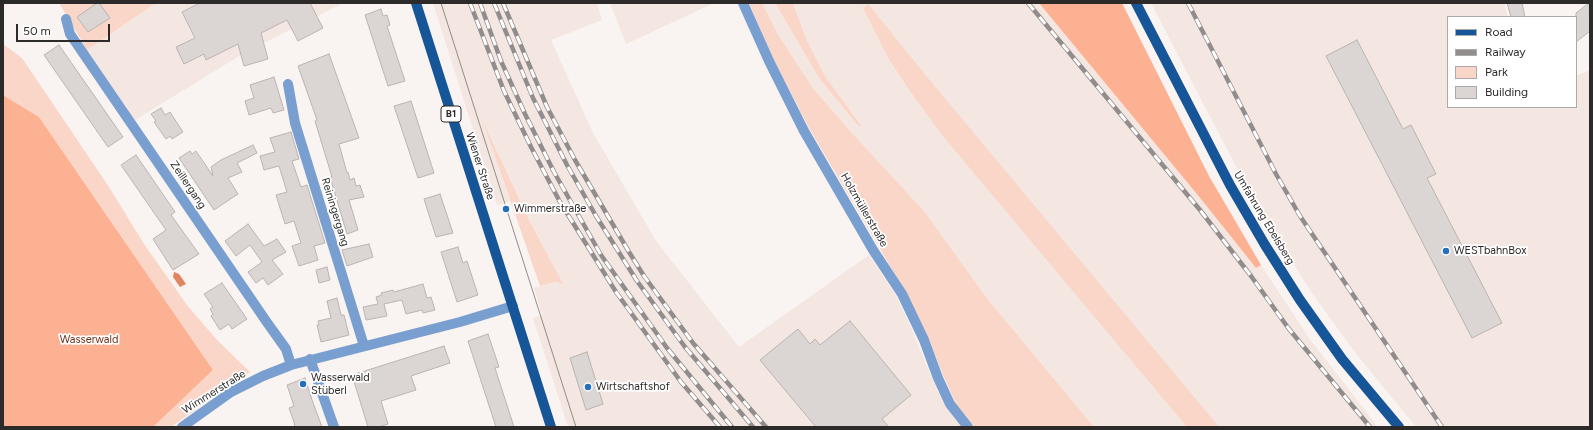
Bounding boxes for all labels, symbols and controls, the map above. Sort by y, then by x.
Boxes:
scale bar [18,16,112,42]
legend [1447,16,1577,108]
text: 50 m [23,24,51,38]
text: Road [1485,25,1513,39]
text: Railway [1485,45,1526,59]
text: Park [1485,65,1508,79]
text: Building [1485,85,1528,99]
road number: B1 [441,106,461,122]
street label: Wiener Straße [463,131,497,201]
street label: Zeillergang [167,159,209,211]
street label: Umfahrung Ebelsberg [1231,169,1297,267]
street label: Holzmüllerstraße [837,171,891,249]
street label: Reiningergang [318,176,352,248]
place label: Wimmerstraße [514,202,586,216]
marker: Wimmerstraße [501,204,511,214]
place label: WESTbahnBox [1454,244,1527,258]
marker: WESTbahnBox [1441,246,1451,256]
park label: Wasserwald [60,333,118,347]
street label: Wimmerstraße [180,367,248,417]
place label: Wasserwald Stüberl [311,371,370,397]
marker: Wasserwald Stüberl [298,379,308,389]
place label: Wirtschaftshof [596,380,670,394]
marker: Wirtschaftshof [583,382,593,392]

